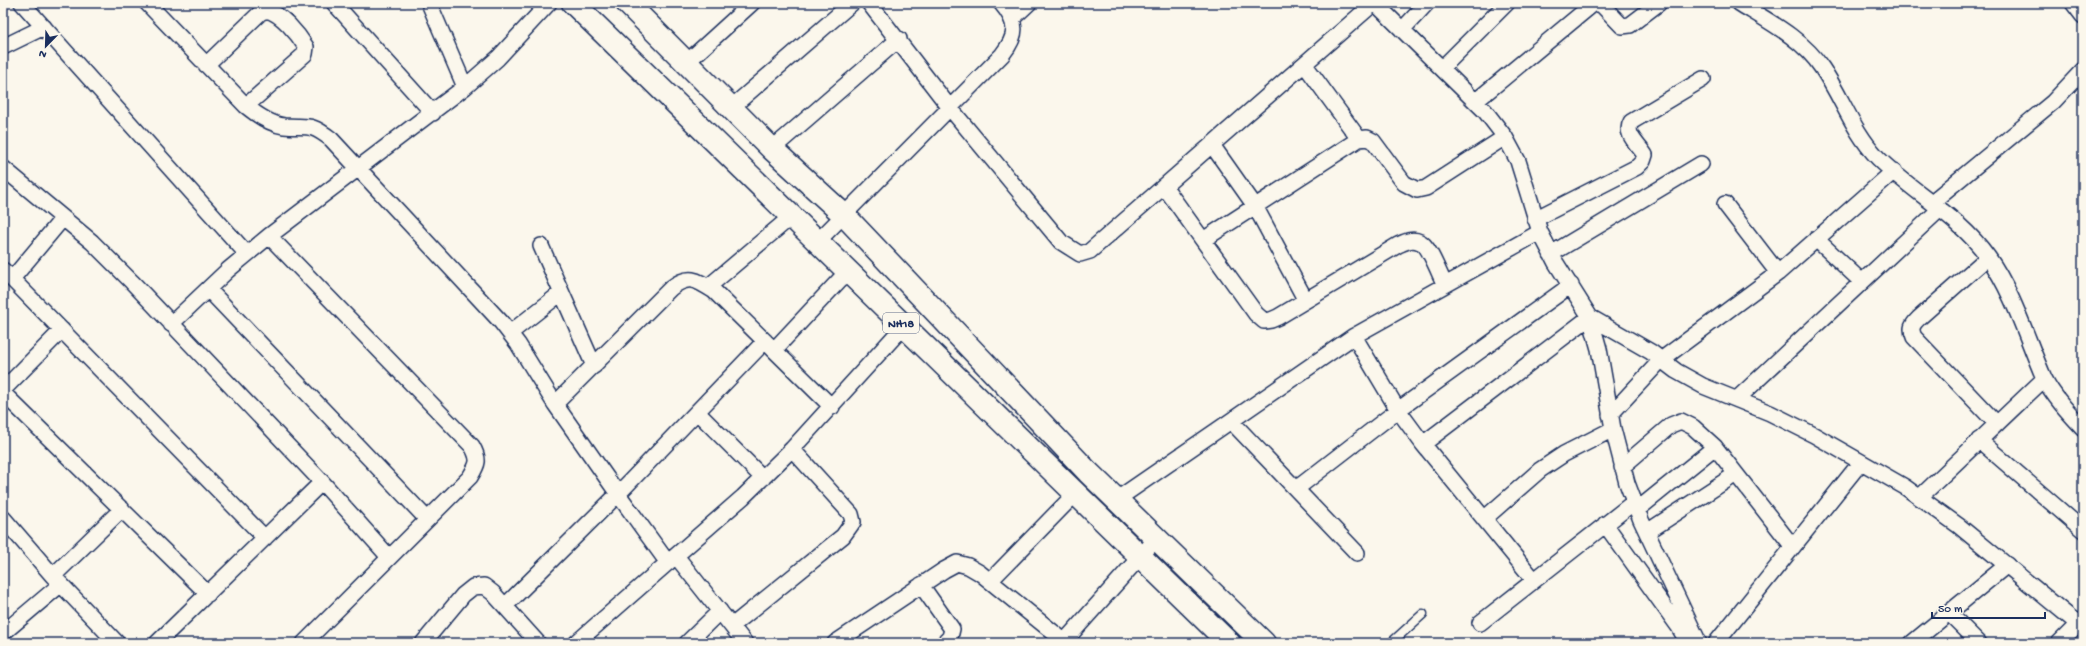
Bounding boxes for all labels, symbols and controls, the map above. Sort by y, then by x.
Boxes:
north arrow [26,26,66,66]
text: N [37,46,49,60]
road number: NH18 [883,313,919,333]
scale bar [1932,594,2045,620]
text: 50 m [1938,603,1963,617]

